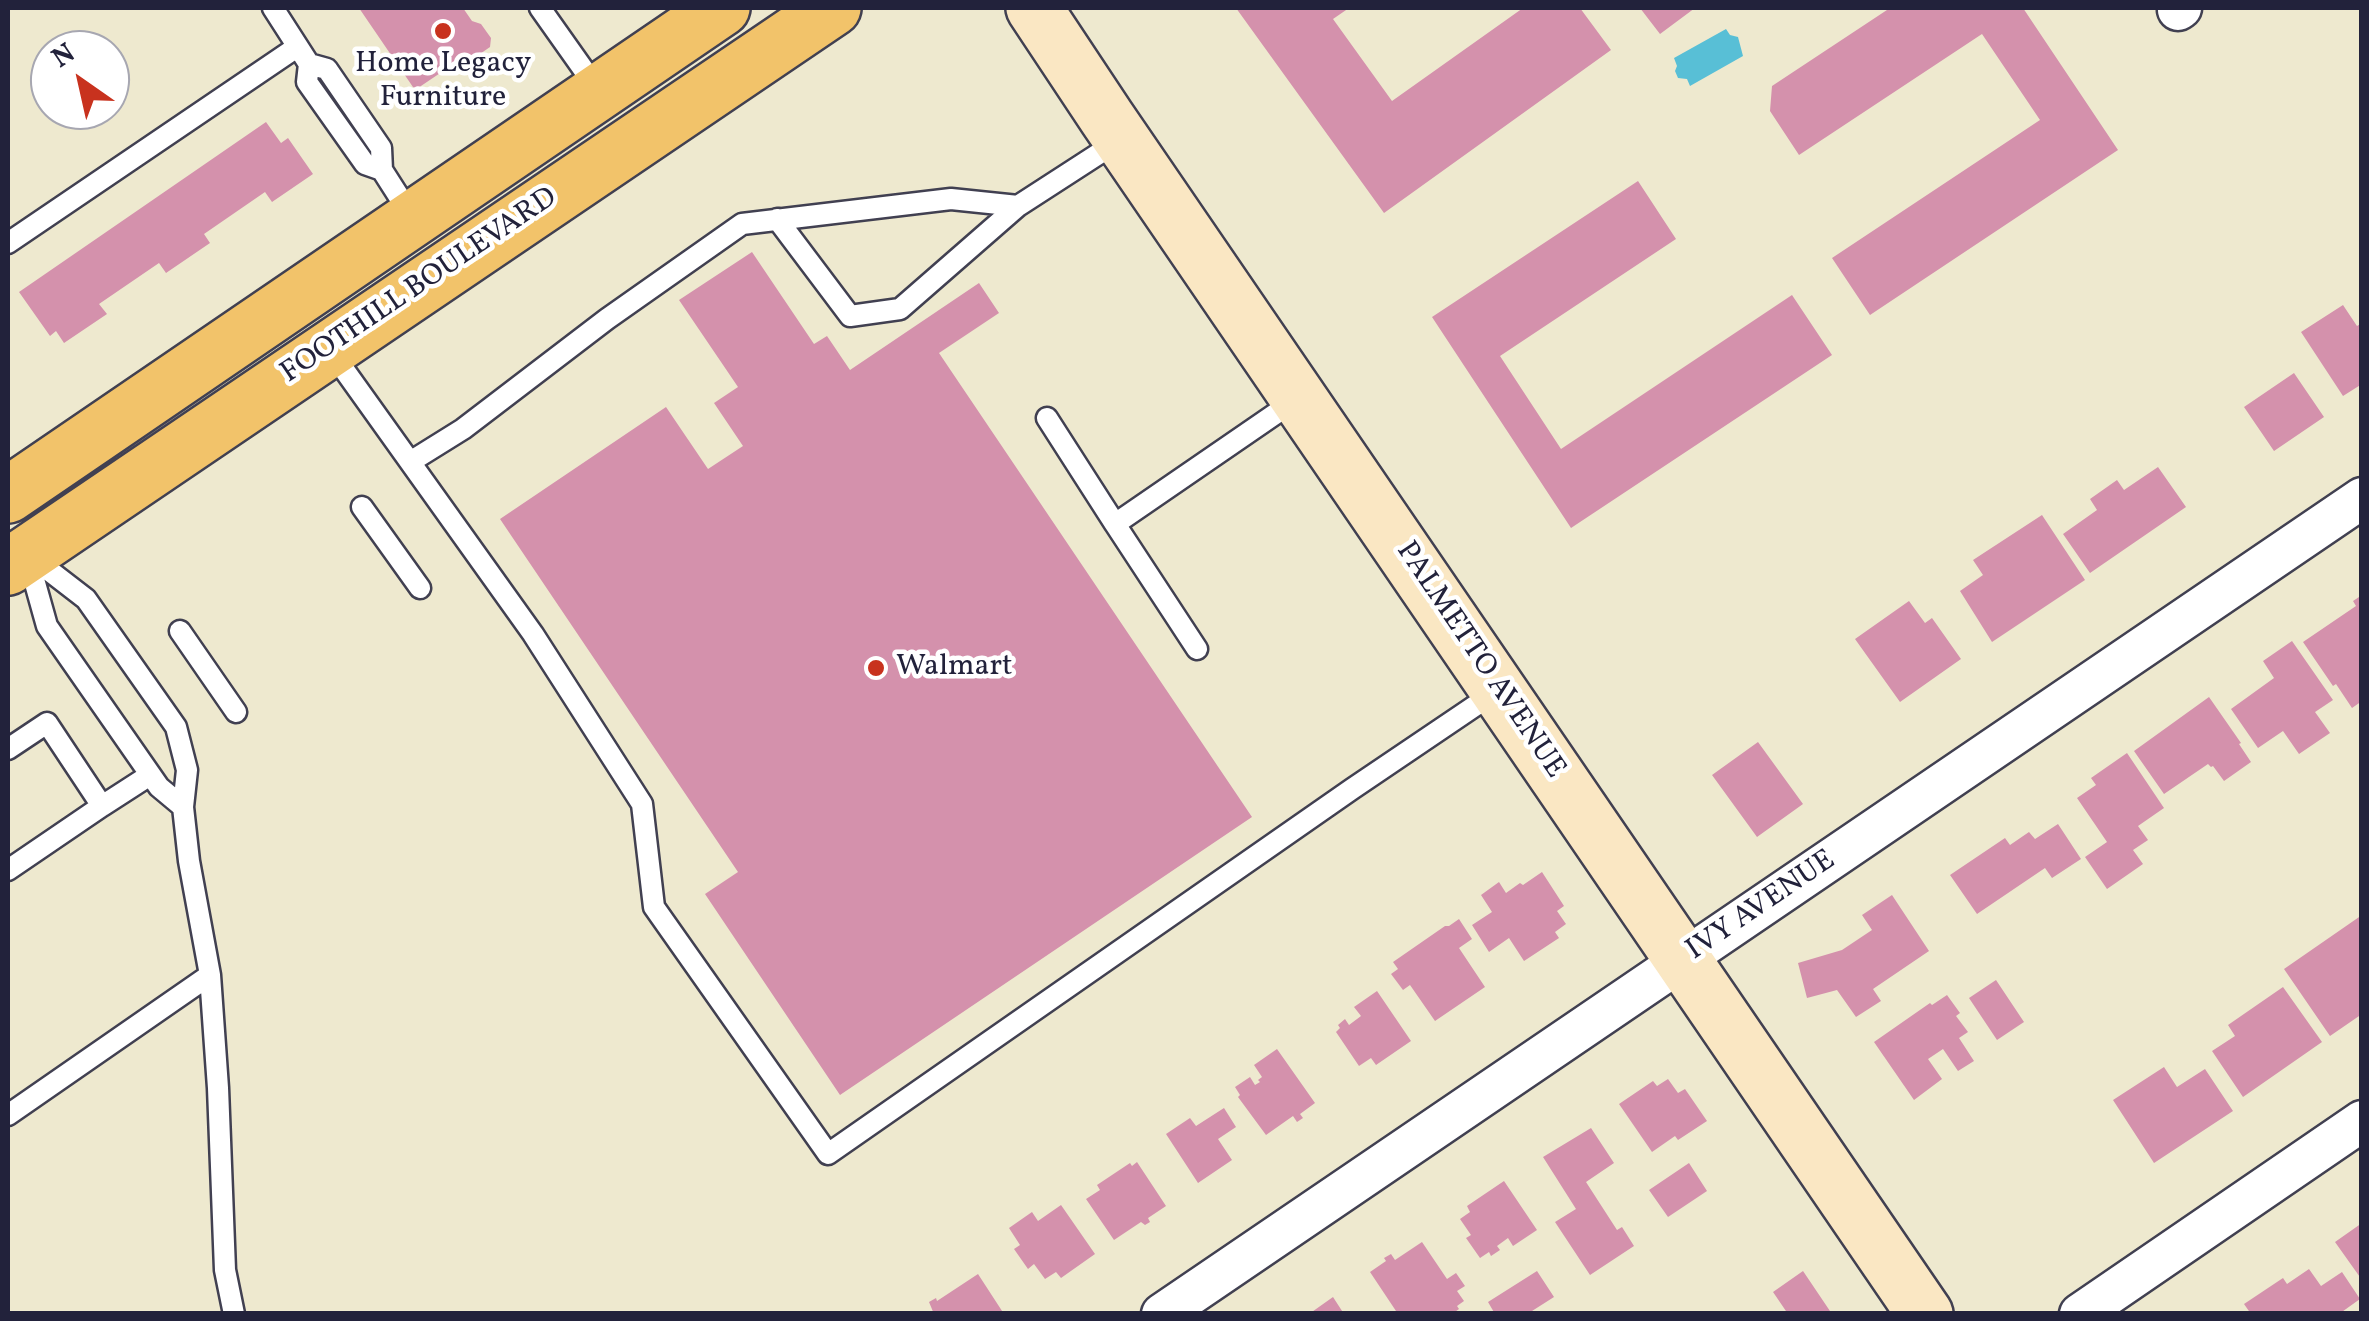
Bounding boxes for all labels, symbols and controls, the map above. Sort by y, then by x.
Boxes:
marker: Home Legacy Furniture [432,20,454,42]
north arrow [30,30,130,130]
text: N [45,35,83,78]
place label: Home Legacy Furniture [355,47,531,118]
street label: FOOTHILL BOULEVARD [275,181,565,393]
street label: PALMETTO AVENUE [1386,536,1572,786]
place label: Walmart [896,650,1012,686]
marker: Walmart [865,657,887,679]
street label: IVY AVENUE [1681,844,1843,970]

